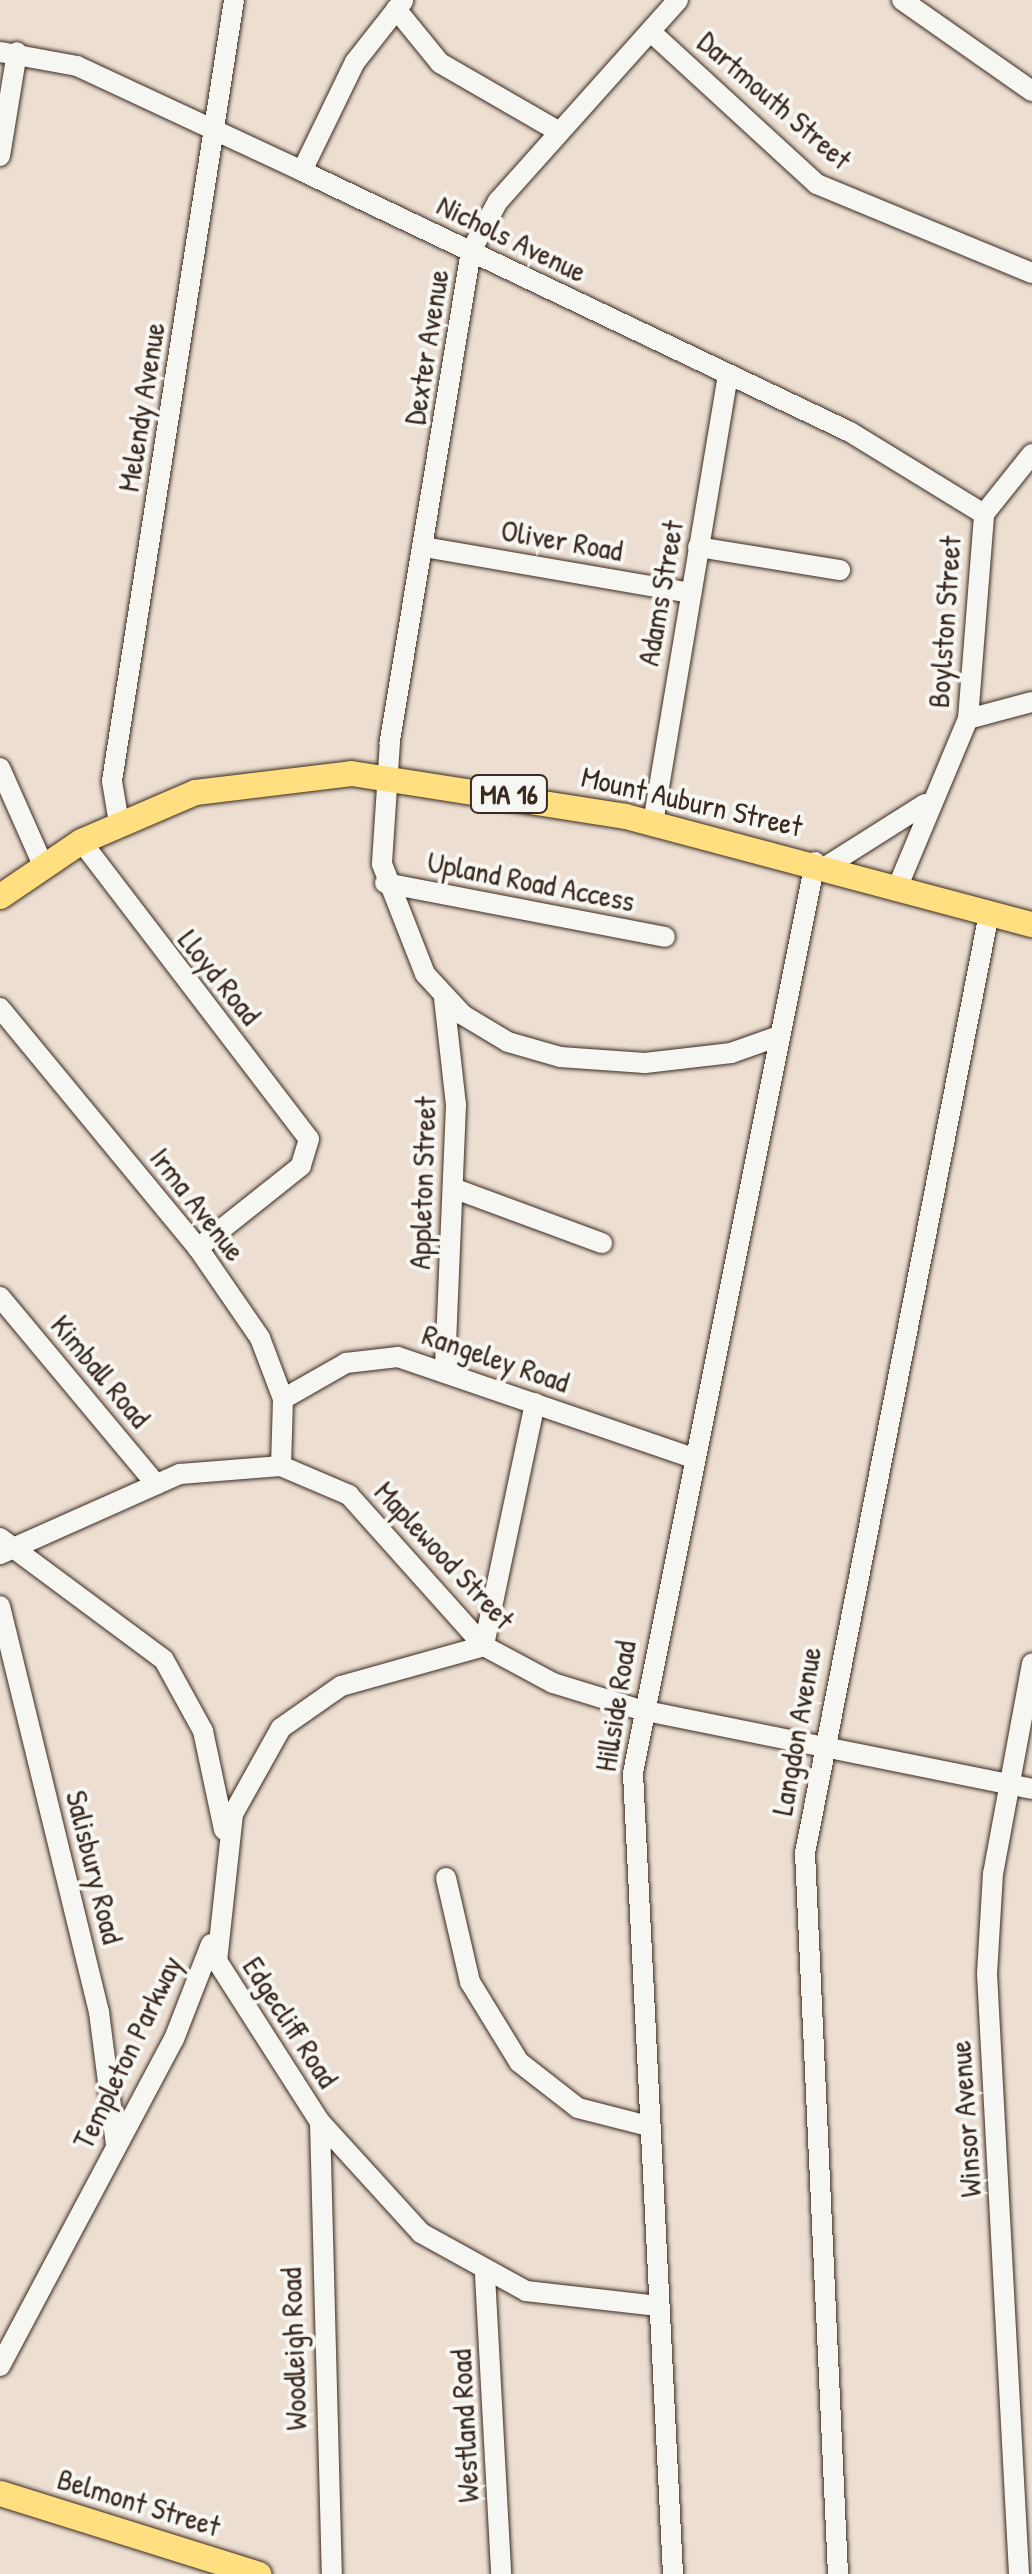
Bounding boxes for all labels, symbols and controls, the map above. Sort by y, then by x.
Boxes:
street label: Dartmouth Street [691,23,859,177]
street label: Nichols Avenue [432,186,592,290]
street label: Dexter Avenue [396,267,456,427]
street label: Melendy Avenue [110,320,172,494]
street label: Oliver Road [498,512,626,568]
street label: Adams Street [630,518,690,668]
street label: Boylston Street [920,535,968,709]
street label: Mount Auburn Street [578,758,806,844]
road number: MA 16 [469,771,549,817]
street label: Upland Road Access [424,843,638,919]
street label: Lloyd Road [171,922,269,1032]
street label: Appleton Street [401,1096,443,1270]
street label: Irma Avenue [143,1140,253,1268]
street label: Kimball Road [44,1307,158,1435]
street label: Rangeley Road [418,1316,574,1400]
street label: Maplewood Street [367,1474,523,1636]
street label: Hillside Road [587,1638,643,1774]
street label: Langdon Avenue [763,1644,829,1818]
street label: Salisbury Road [59,1787,131,1947]
street label: Templeton Parkway [65,1949,189,2155]
street label: Edgecliff Road [235,1950,347,2094]
street label: Winsor Avenue [942,2039,988,2199]
street label: Woodleigh Road [272,2267,314,2431]
street label: Westland Road [442,2348,486,2504]
street label: Belmont Street [53,2460,225,2544]

